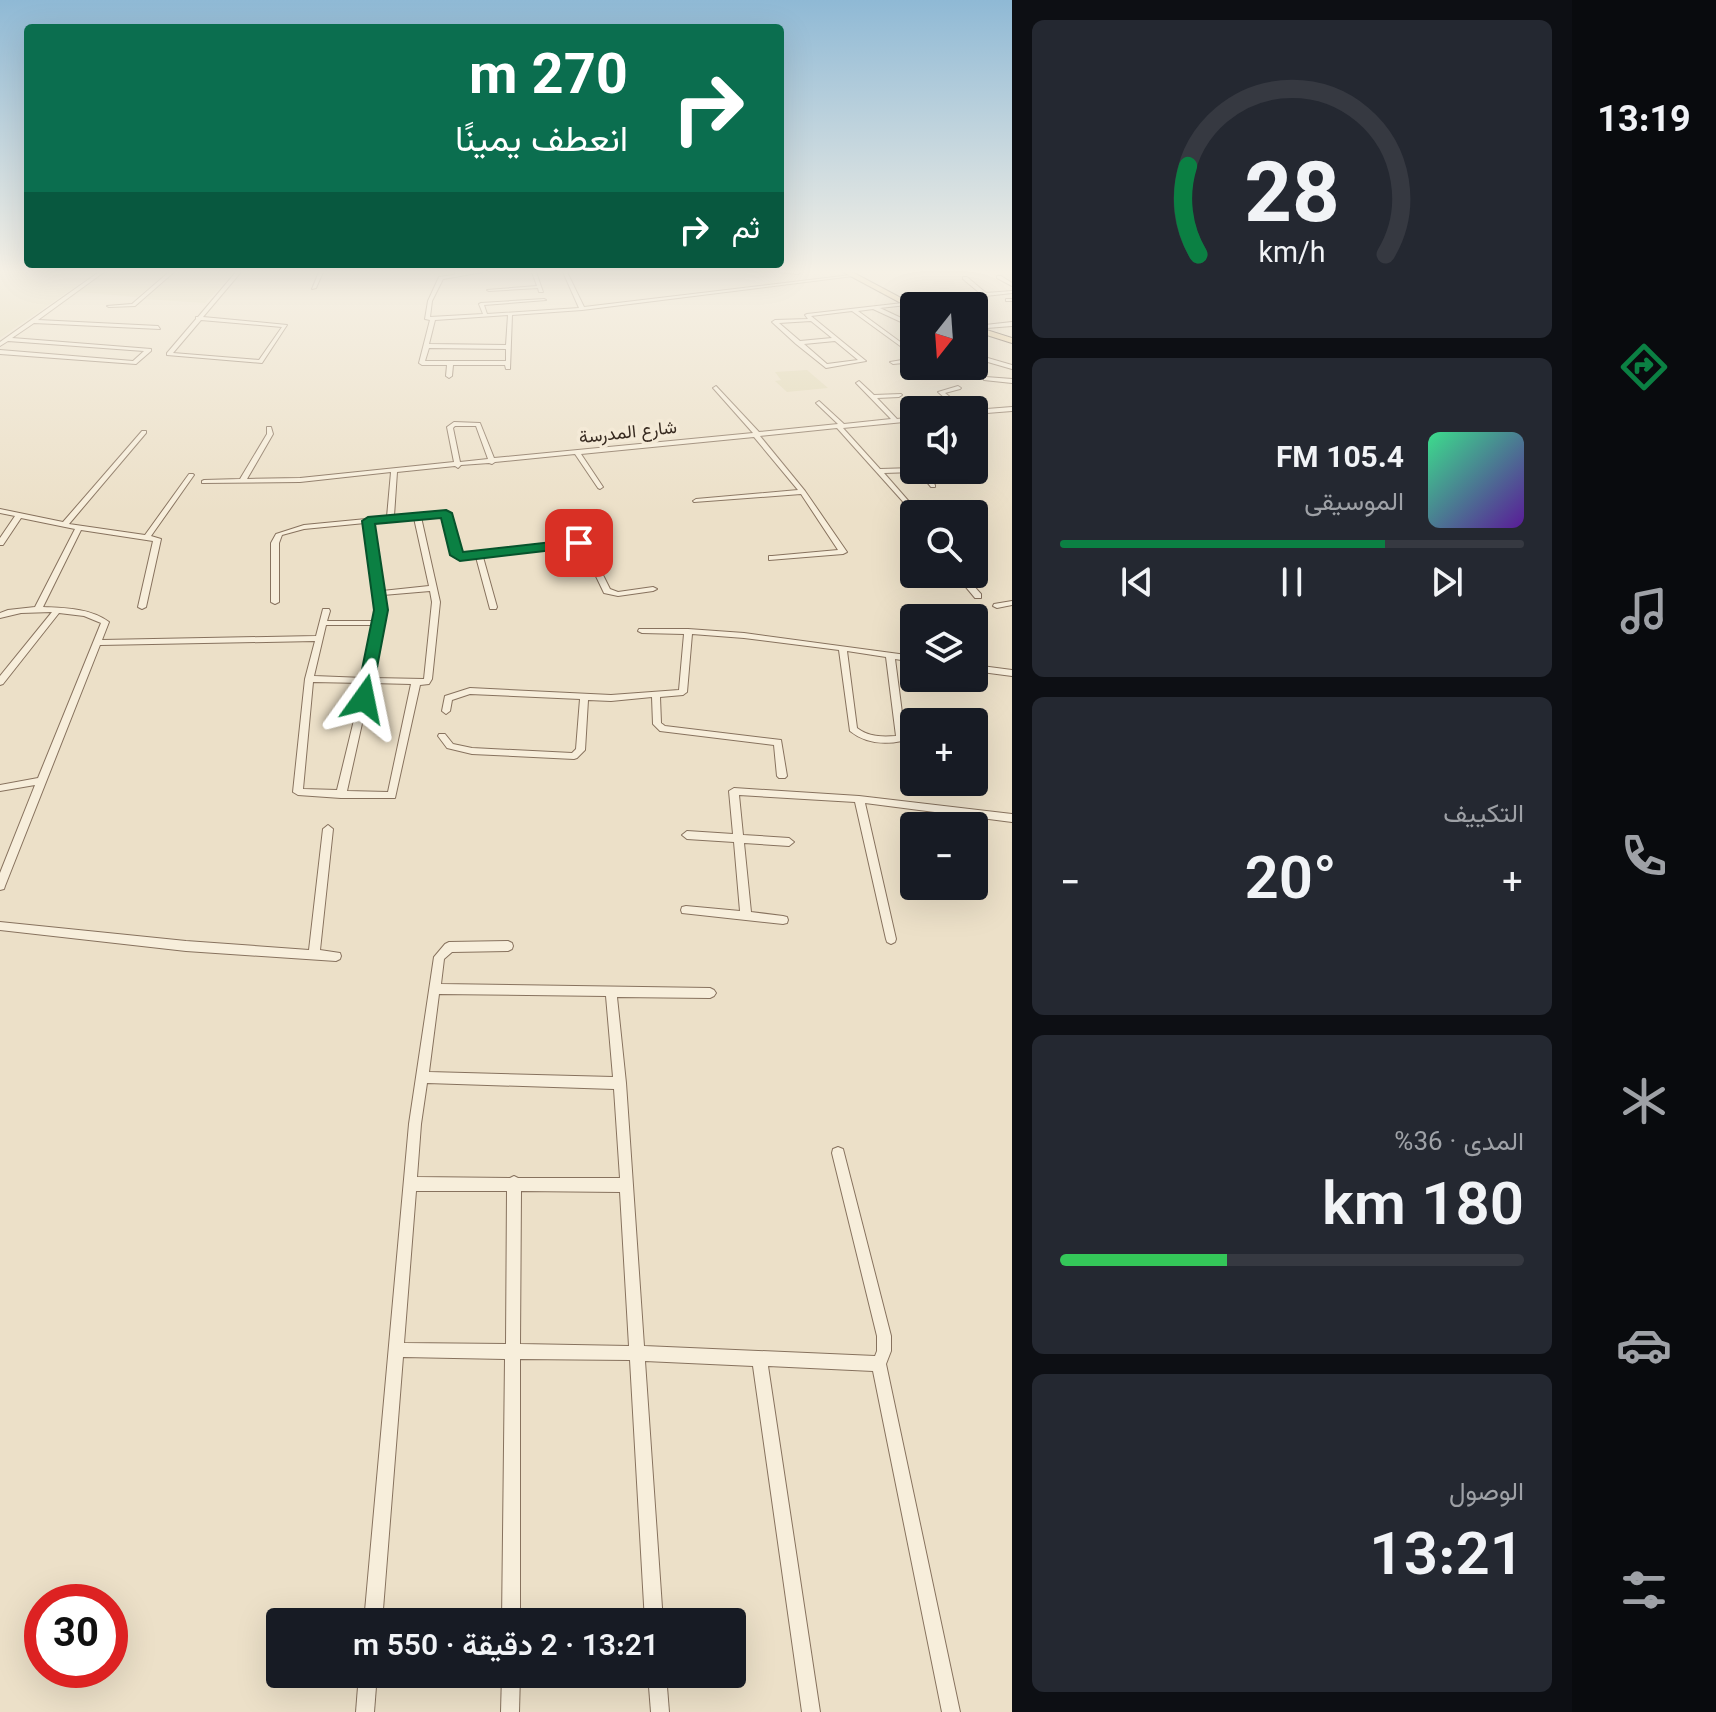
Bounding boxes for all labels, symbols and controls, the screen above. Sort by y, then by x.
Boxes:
text: 270 m [469,36,628,123]
icon: right [656,56,760,160]
text: 13:19 [1597,94,1691,150]
text: انعطف يمينًا [455,114,628,170]
text: 28 [1244,136,1340,266]
text: ثم [732,207,760,254]
icon: right [672,208,716,252]
text: km/h [1258,233,1326,277]
north arrow [900,292,988,380]
map controls [900,292,988,900]
icon: directions [1616,339,1672,395]
button: sound [900,396,988,484]
street label: شارع المدرسة [578,415,678,453]
text: 105.4 FM [1276,436,1404,483]
text: الموسيقى [1304,483,1404,524]
button: search [900,500,988,588]
pin [545,509,613,577]
icon: arrive [557,521,601,565]
icon: previous [1115,560,1159,604]
icon: pause [1270,560,1314,604]
icon: next [1425,560,1469,604]
icon: music [1616,583,1672,639]
button: layers [900,604,988,692]
position arrow [322,657,406,741]
button: + [900,708,988,796]
text: التكييف [1443,795,1524,836]
button: − [900,812,988,900]
icon: phone [1616,828,1672,884]
text: 20° [1245,836,1336,930]
text: − [1060,848,1081,917]
text: + [1500,848,1524,917]
icon: climate [1616,1073,1672,1129]
text: المدى · 36% [1394,1123,1524,1164]
text: 180 km [1322,1162,1524,1256]
icon: car [1616,1317,1672,1373]
text: الوصول [1449,1473,1524,1514]
text: 13:21 [1369,1512,1524,1606]
icon: filters [1616,1562,1672,1618]
speed limit sign: 30 [24,1584,128,1688]
text: 13:21 · 2 دقيقة · 550 m [353,1624,659,1671]

